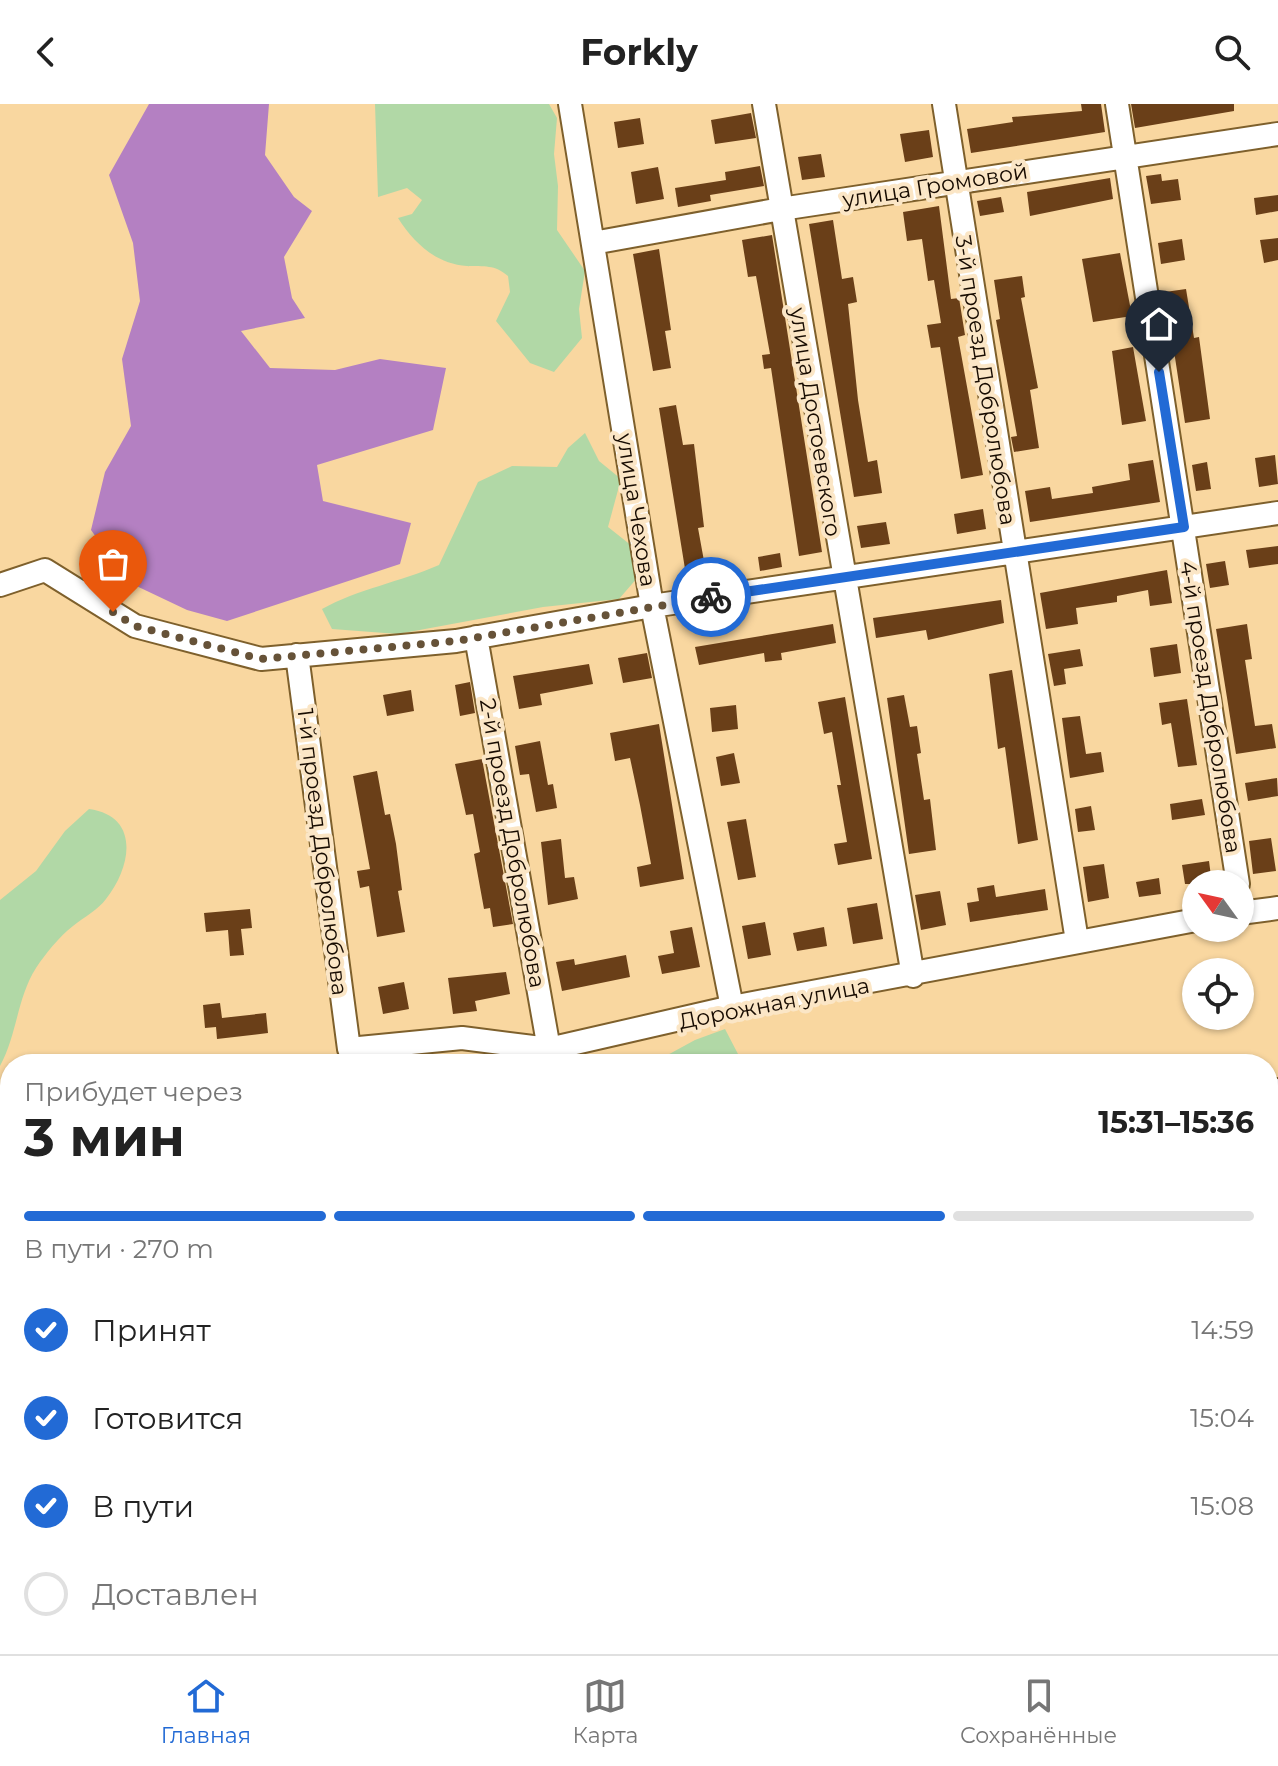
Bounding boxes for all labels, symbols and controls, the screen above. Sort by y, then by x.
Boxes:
icon: back [24,30,68,74]
text: Forkly [580,30,698,74]
icon: search [1210,30,1254,74]
street label: улица Громовой [839,158,1030,214]
street label: 3-й проезд Добролюбова [949,233,1022,527]
pin [1125,290,1193,372]
icon: home [1137,302,1181,346]
street label: улица Достоевского [784,305,847,538]
street label: улица Чехова [611,431,662,589]
pin [79,530,147,612]
icon: bag [91,542,135,586]
courier [671,557,751,637]
street label: 4-й проезд Добролюбова [1174,559,1247,855]
icon: bike [689,575,733,619]
street label: 2-й проезд Добролюбова [474,696,551,990]
street label: 1-й проезд Добролюбова [292,707,354,997]
north arrow [1182,870,1254,942]
map controls [1182,870,1254,1030]
button: locate [1182,958,1254,1030]
street label: Дорожная улица [677,972,872,1035]
text: Прибудет через [24,1076,243,1108]
text: 15:31–15:36 [1098,1104,1254,1141]
text: 3 мин [24,1106,185,1169]
text: В пути · 270 m [24,1233,214,1265]
icon: check [24,1308,68,1352]
text: Принят [92,1312,211,1349]
text: 14:59 [1191,1314,1254,1346]
icon: check [24,1396,68,1440]
text: Готовится [92,1400,244,1437]
text: 15:04 [1190,1402,1254,1434]
icon: check [24,1484,68,1528]
text: В пути [92,1488,194,1525]
text: 15:08 [1191,1490,1254,1522]
text: Доставлен [92,1576,259,1613]
tab: Главная [161,1674,251,1749]
tab: Карта [573,1674,638,1749]
tab: Сохранённые [960,1674,1117,1749]

